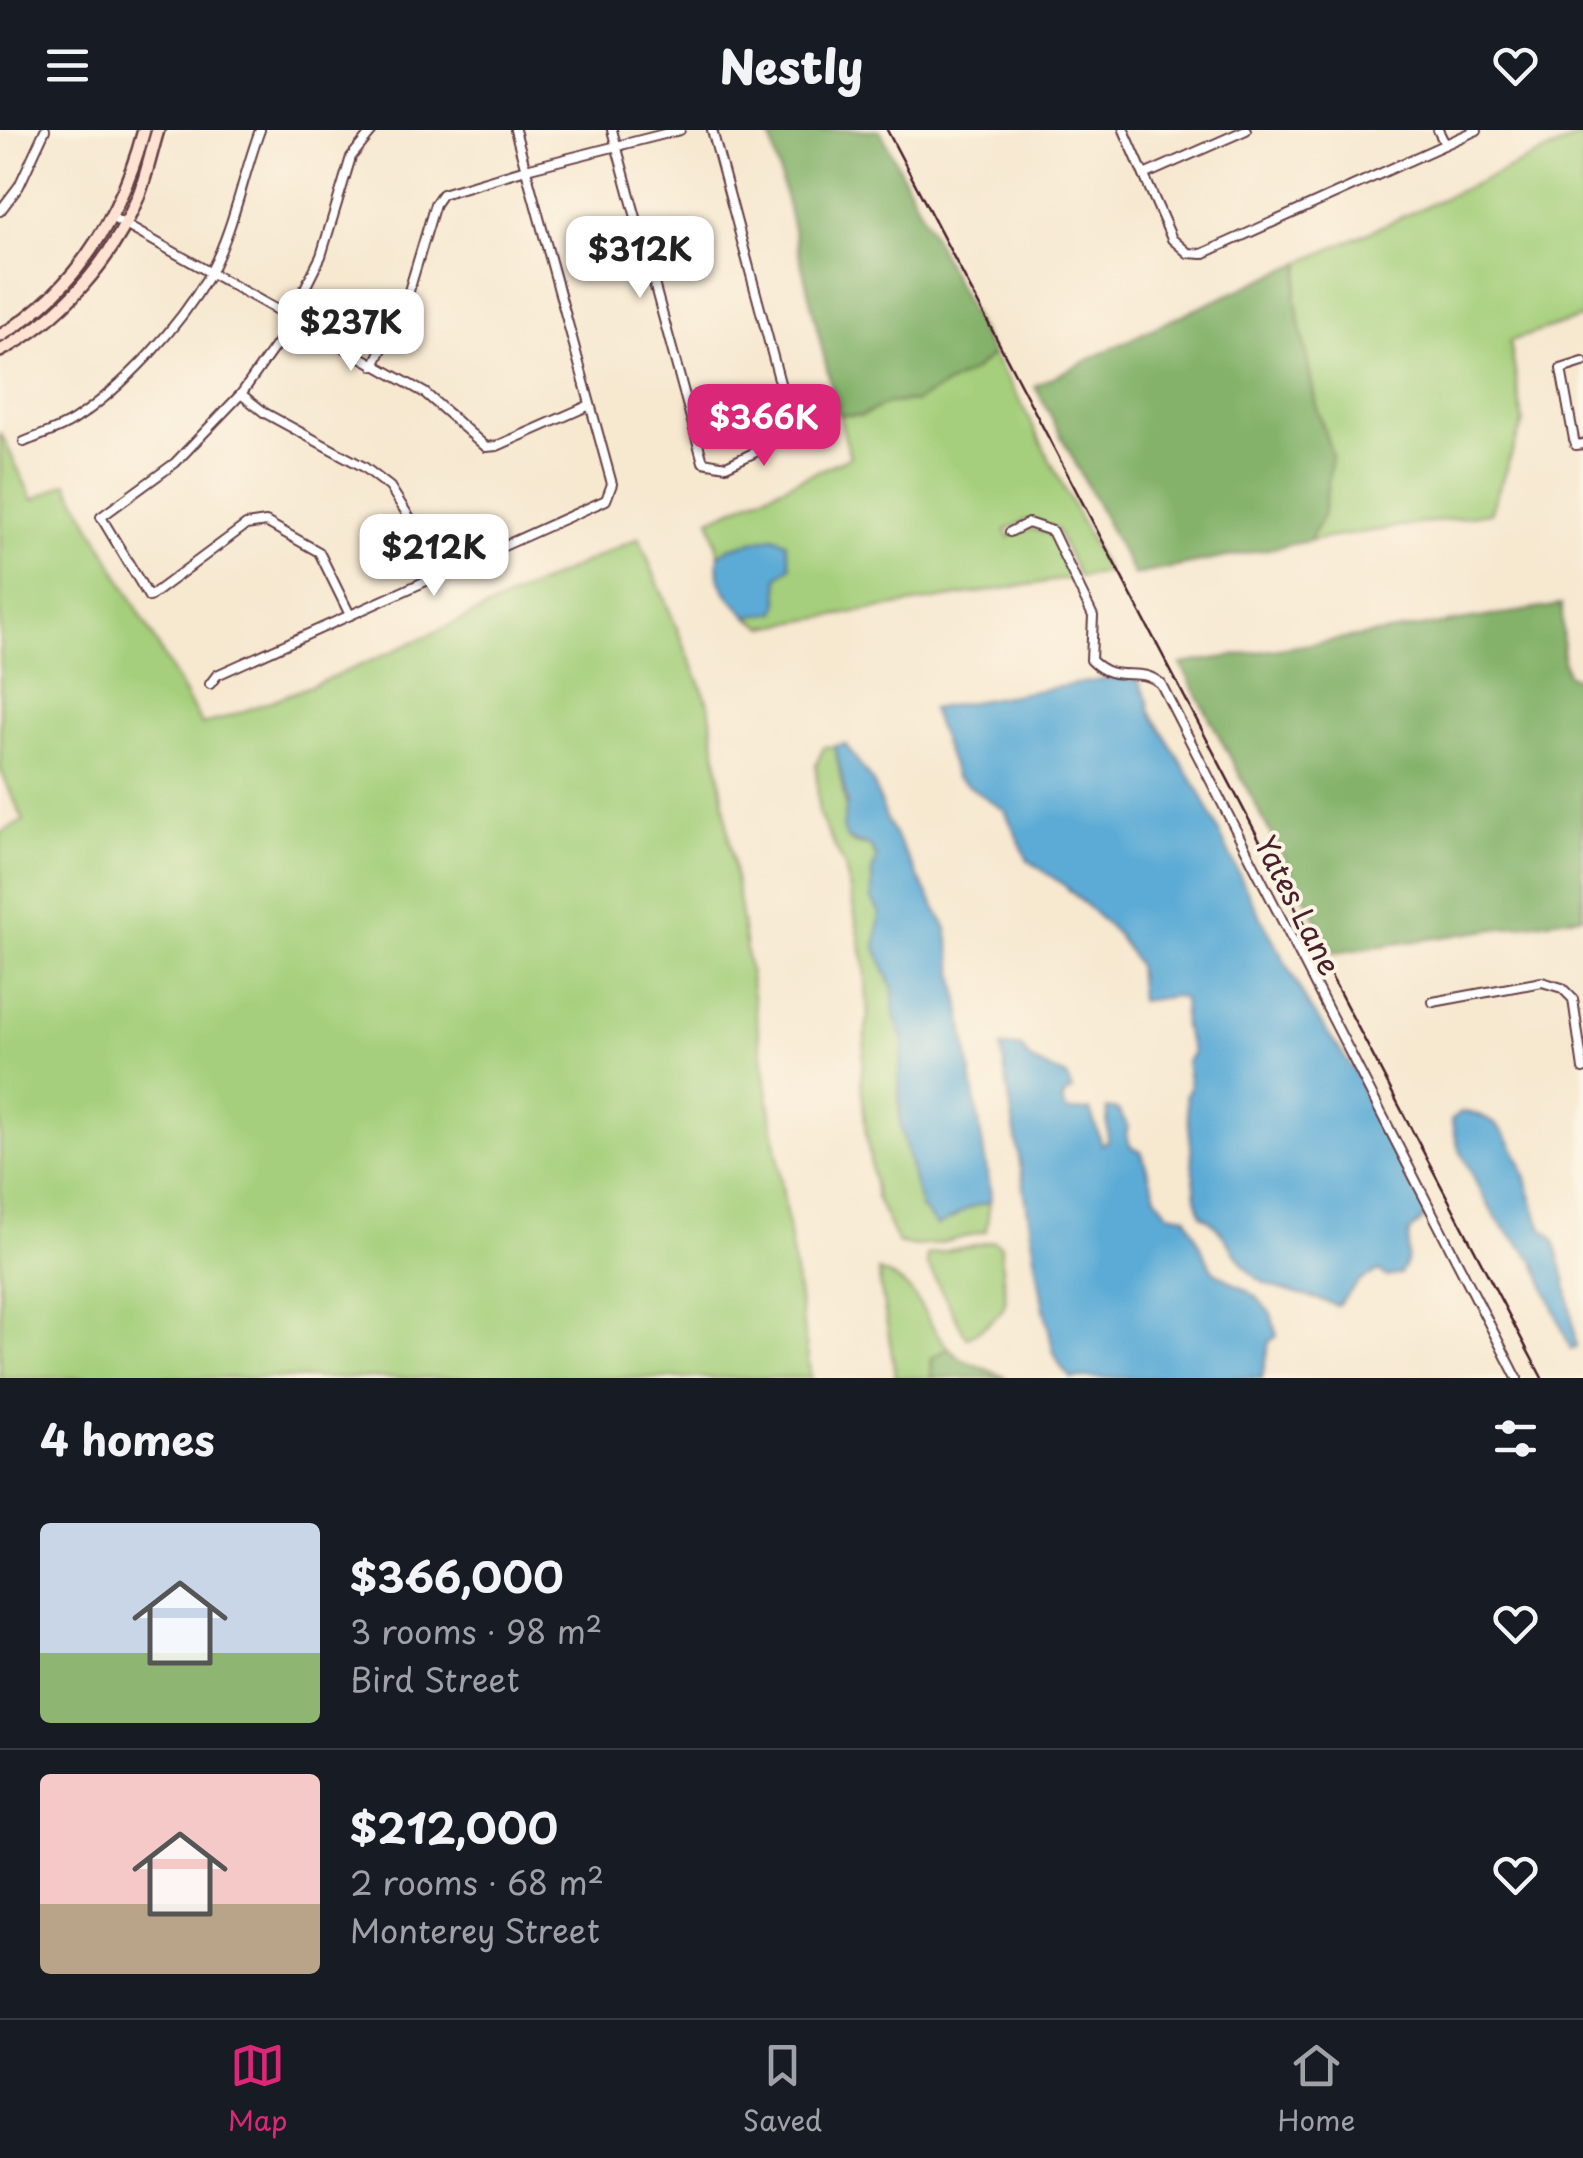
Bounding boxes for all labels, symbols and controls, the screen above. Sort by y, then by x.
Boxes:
text: Nestly [720,31,863,99]
icon: menu [40,38,95,93]
icon: heart [1488,38,1543,93]
pin: $312K [570,216,710,301]
text: $312K [588,224,692,272]
pin: $237K [281,289,421,374]
text: $237K [300,297,402,345]
pin: $366K [694,384,834,469]
text: $366K [710,392,819,440]
pin: $212K [364,514,504,599]
text: $212K [382,522,486,570]
street label: Yates Lane [1245,827,1353,983]
text: 4 homes [40,1407,215,1470]
icon: filters [1488,1411,1543,1466]
text: $366,000 [350,1544,563,1607]
icon: home [120,1563,240,1683]
icon: heart [1488,1596,1543,1651]
text: 3 rooms · 98 m² [350,1607,602,1655]
text: Bird Street [350,1655,520,1703]
text: $212,000 [350,1795,558,1858]
icon: home [120,1814,240,1934]
icon: heart [1488,1847,1543,1902]
text: 2 rooms · 68 m² [350,1858,604,1906]
text: Monterey Street [350,1906,600,1954]
tab: Map [228,2038,287,2141]
tab: Saved [743,2038,822,2141]
tab: Home [1277,2038,1355,2141]

